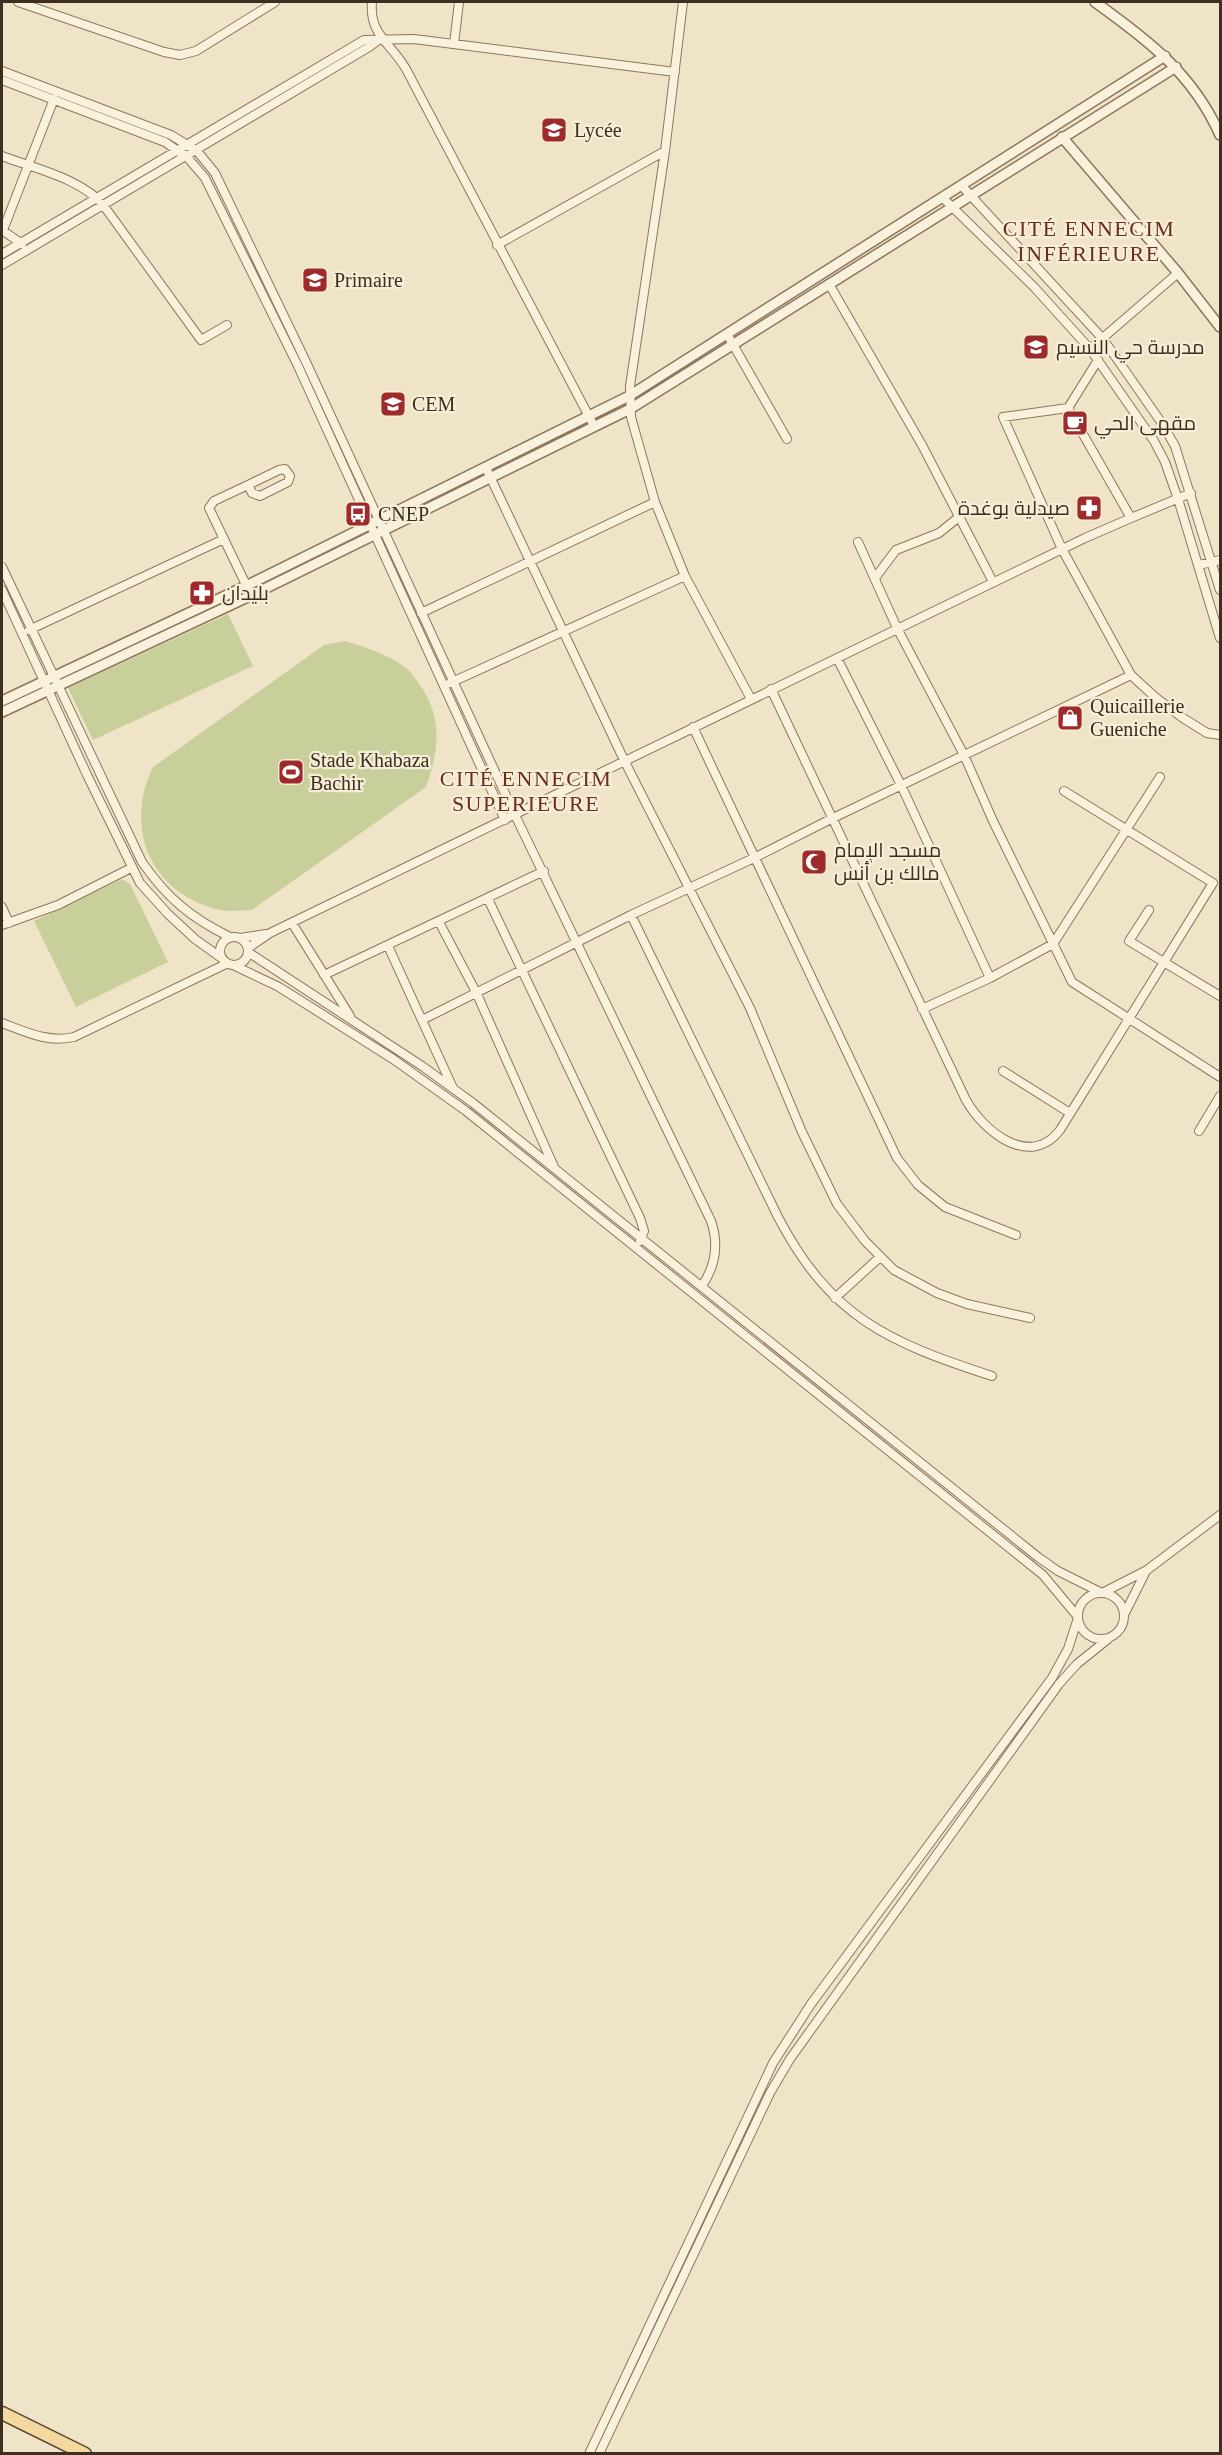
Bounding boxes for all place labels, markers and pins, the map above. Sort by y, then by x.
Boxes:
school or university icon: Lycée [539,115,569,145]
place label: Lycée [574,119,622,142]
school or university icon: Primaire [300,265,330,295]
place label: Primaire [334,269,403,291]
school or university icon: مدرسة حي النسيم [1021,332,1051,362]
place label: مدرسة حي النسيم [1056,336,1205,363]
school or university icon: CEM [378,389,408,419]
place label: CEM [412,393,456,415]
cafe icon: مقهى الحي [1060,408,1090,438]
place label: مقهى الحي [1094,412,1196,439]
pharmacy icon: صيدلية بوغدة [1074,493,1104,523]
place label: صيدلية بوغدة [958,497,1070,520]
bus stop icon: CNEP [343,499,373,529]
place label: CNEP [378,503,429,525]
pharmacy icon: بليدان [187,578,217,608]
place label: بليدان [222,582,269,606]
place label: Quicaillerie Gueniche [1090,695,1185,740]
shop icon: Quicaillerie Gueniche [1055,703,1085,733]
place label: Stade Khabaza Bachir [310,749,430,794]
sports icon: Stade Khabaza Bachir [276,757,306,787]
place label: مسجد الإمام مالك بن أنس [834,839,941,886]
mosque icon: مسجد الإمام مالك بن أنس [799,847,829,877]

